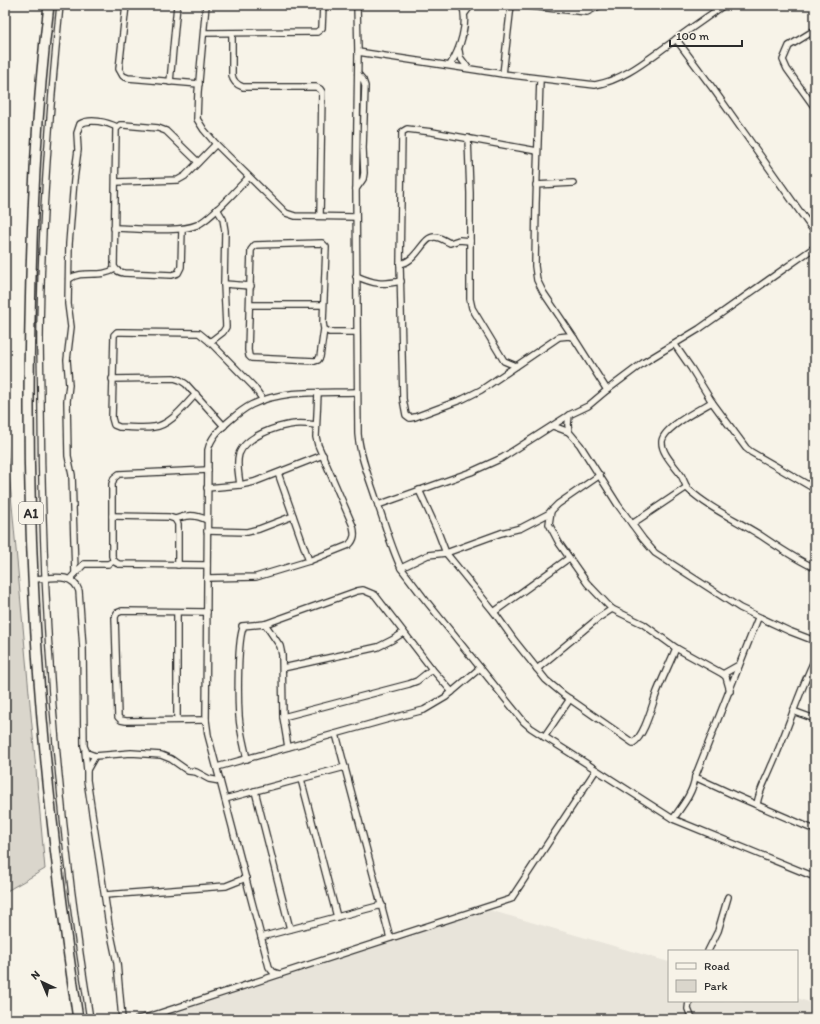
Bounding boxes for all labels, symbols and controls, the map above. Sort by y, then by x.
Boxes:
scale bar [670,22,742,48]
text: 100 m [676,29,709,43]
road number: A1 [19,502,43,524]
legend [668,950,798,1002]
text: Road [704,959,730,973]
north arrow [22,962,62,1002]
text: N [28,968,43,982]
text: Park [704,979,728,993]

